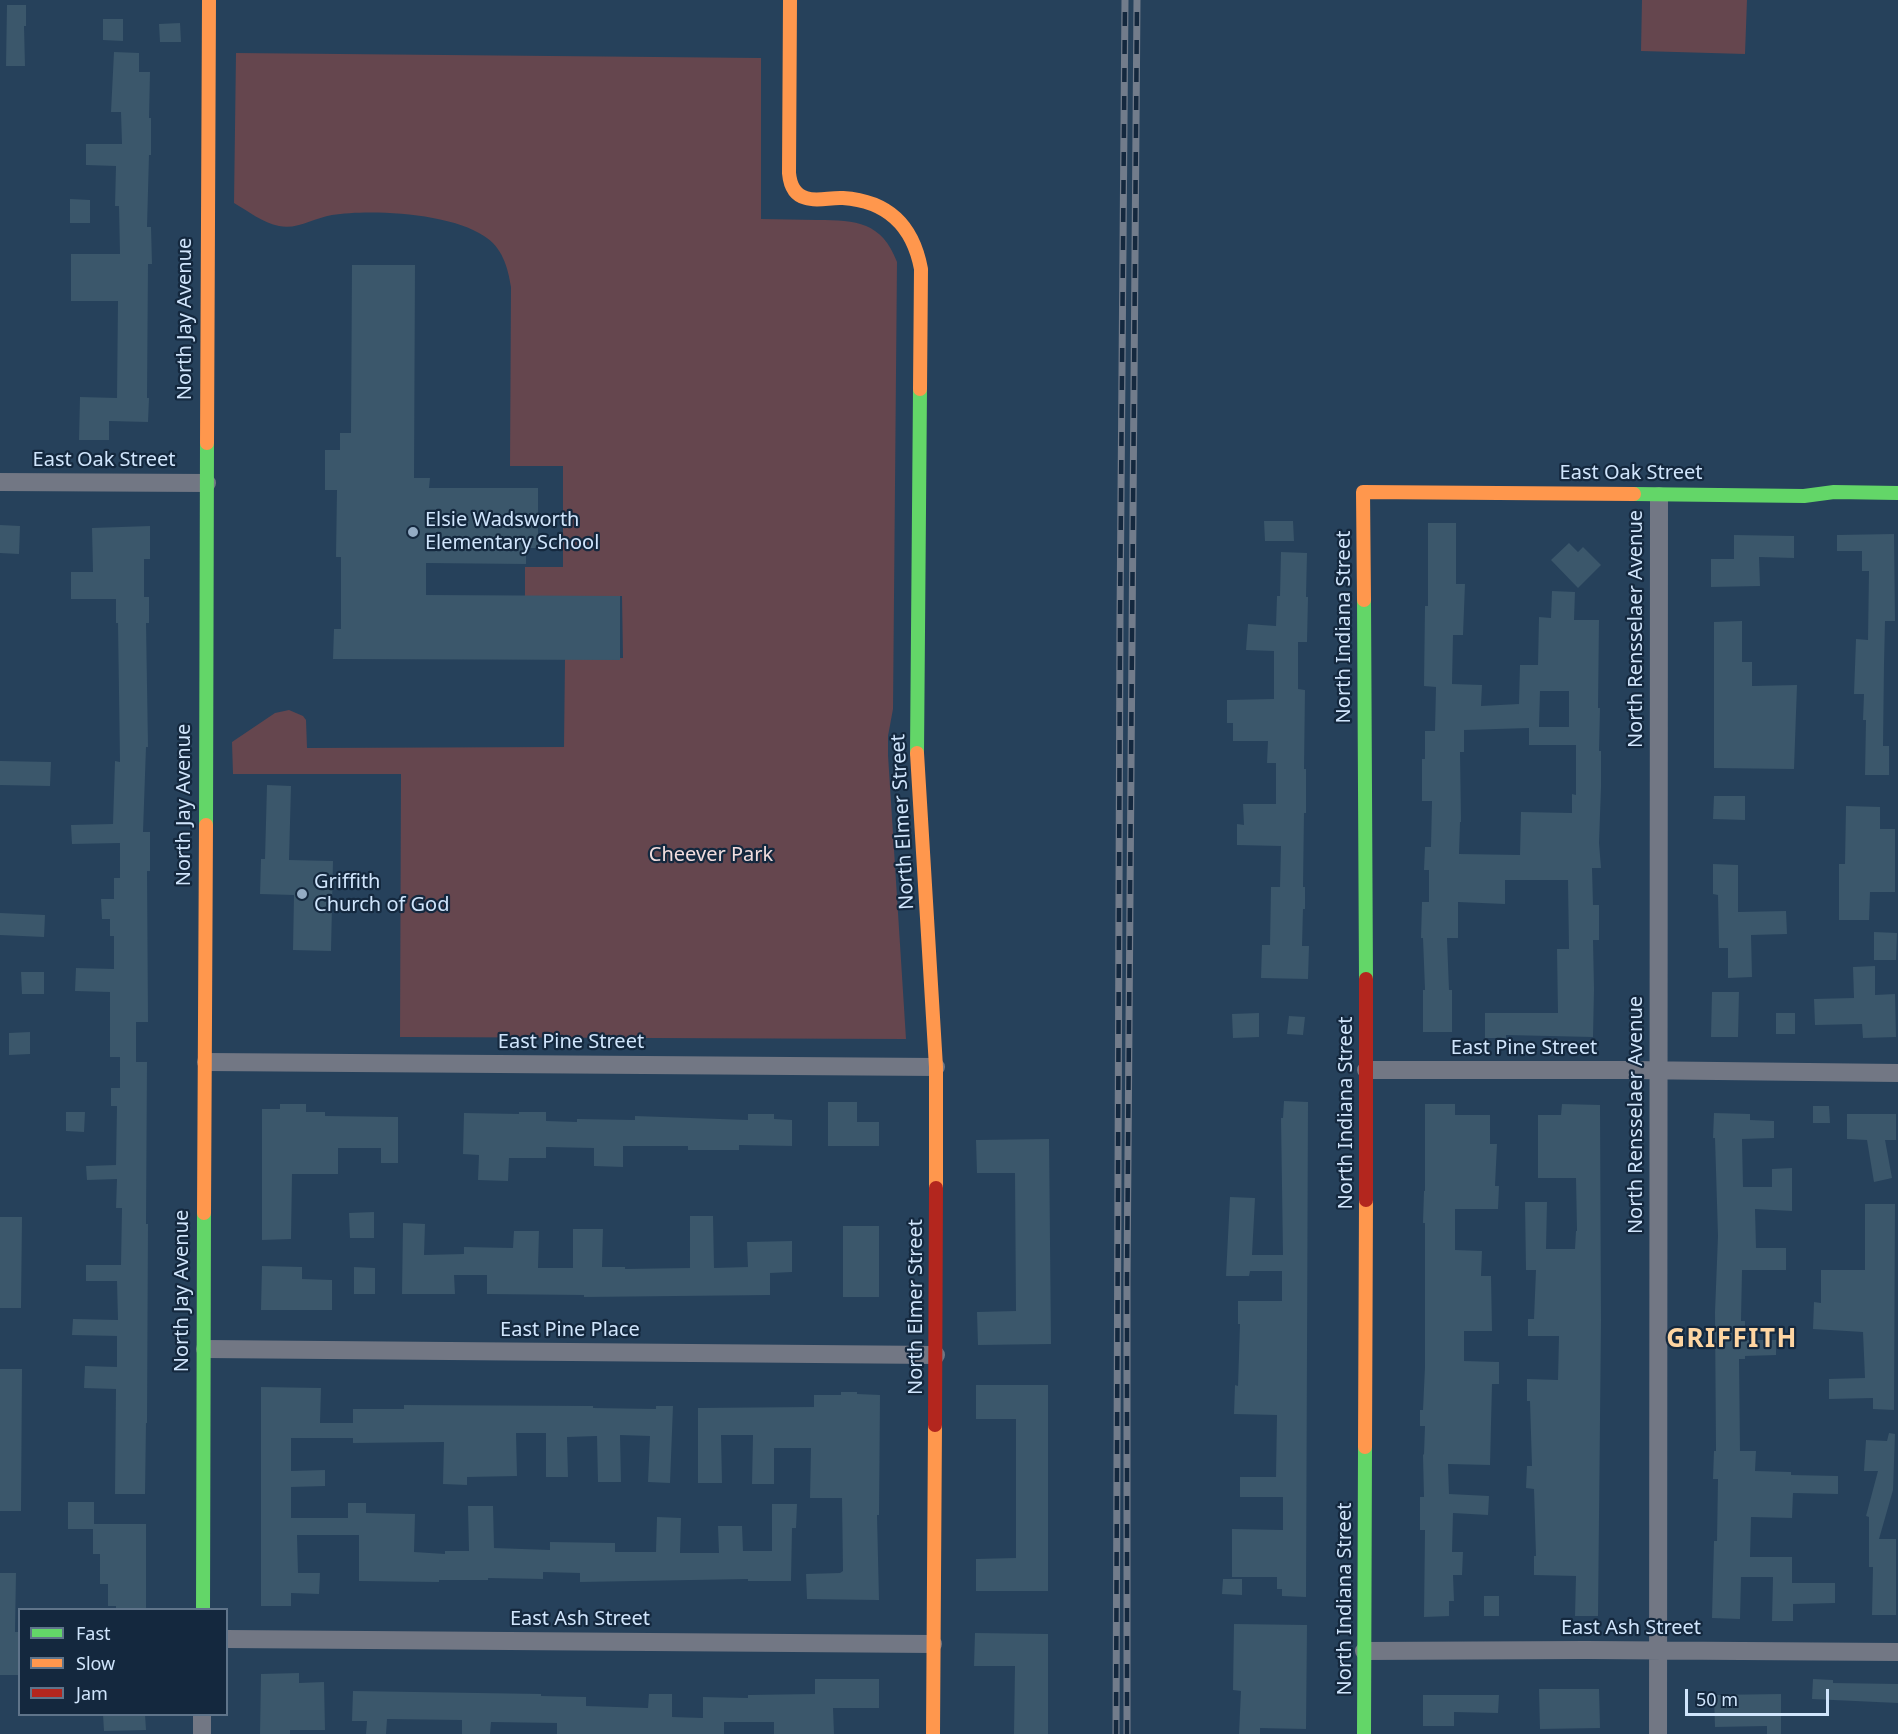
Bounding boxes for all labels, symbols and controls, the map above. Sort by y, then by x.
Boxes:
street label: North Jay Avenue [173,238,197,400]
street label: East Oak Street [33,448,175,472]
street label: East Oak Street [1560,461,1702,485]
place label: Elsie Wadsworth Elementary School [425,508,599,555]
street label: North Rensselaer Avenue [1624,510,1648,748]
marker: Elsie Wadsworth Elementary School [406,525,420,539]
street label: North Indiana Street [1332,531,1356,723]
street label: North Jay Avenue [172,724,196,886]
street label: North Elmer Street [886,734,920,910]
park label: Cheever Park [649,843,773,867]
place label: Griffith Church of God [314,870,450,917]
marker: Griffith Church of God [295,887,309,901]
street label: North Rensselaer Avenue [1624,996,1648,1234]
street label: North Indiana Street [1334,1017,1358,1209]
street label: East Pine Street [498,1030,644,1054]
street label: East Pine Street [1451,1036,1597,1060]
street label: North Jay Avenue [170,1210,194,1372]
street label: North Elmer Street [904,1219,928,1395]
street label: East Pine Place [500,1318,640,1342]
district label: GRIFFITH [1666,1324,1798,1356]
street label: North Indiana Street [1333,1503,1357,1695]
street label: East Ash Street [510,1607,650,1631]
legend [18,1608,228,1716]
street label: East Ash Street [1561,1616,1701,1640]
text: Fast [76,1621,111,1645]
text: Slow [76,1651,115,1675]
scale bar [1688,1677,1832,1715]
text: Jam [76,1681,108,1705]
text: 50 m [1696,1687,1738,1711]

